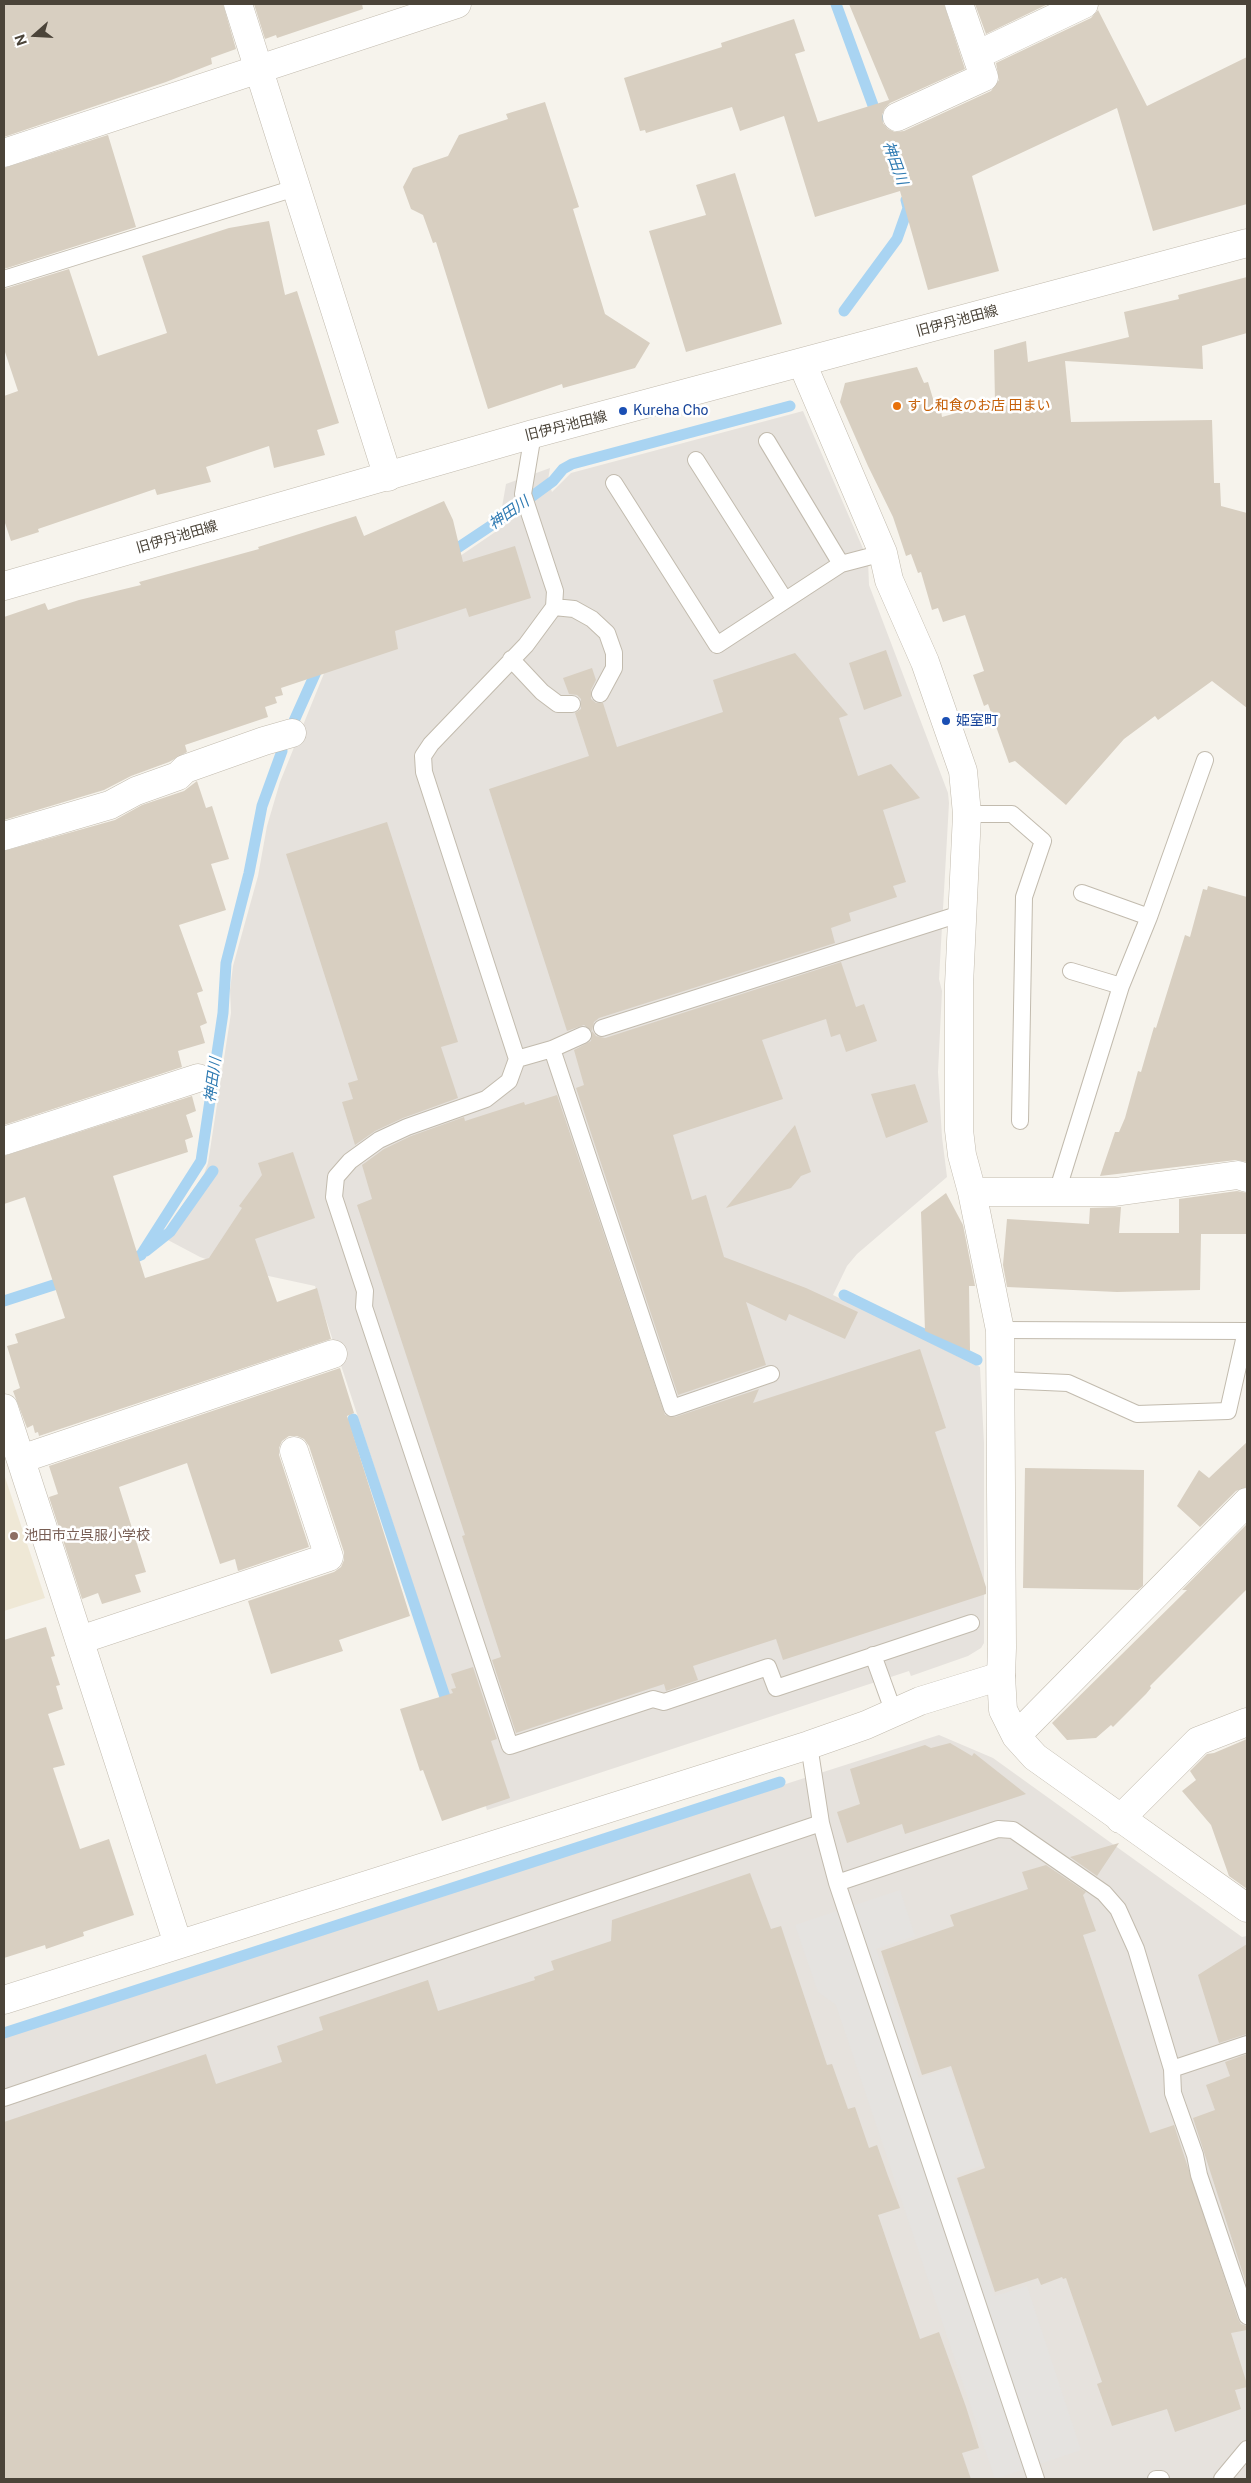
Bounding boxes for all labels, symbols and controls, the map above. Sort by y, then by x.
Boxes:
north arrow [10,10,60,60]
text: N [11,32,30,48]
water label: 神田川 [879,139,911,187]
street label: 旧伊丹池田線 [914,302,1000,340]
place label: すし和食のお店 田まい [907,398,1050,414]
marker: すし和食のお店 田まい [891,400,903,412]
place label: Kureha Cho [633,403,708,419]
marker: Kureha Cho [617,405,629,417]
street label: 旧伊丹池田線 [523,408,609,444]
water label: 神田川 [485,493,533,533]
street label: 旧伊丹池田線 [134,517,220,557]
place label: 姫室町 [956,713,998,729]
marker: 姫室町 [940,715,952,727]
water label: 神田川 [201,1056,225,1104]
place label: 池田市立呉服小学校 [24,1528,150,1544]
marker: 池田市立呉服小学校 [8,1530,20,1542]

